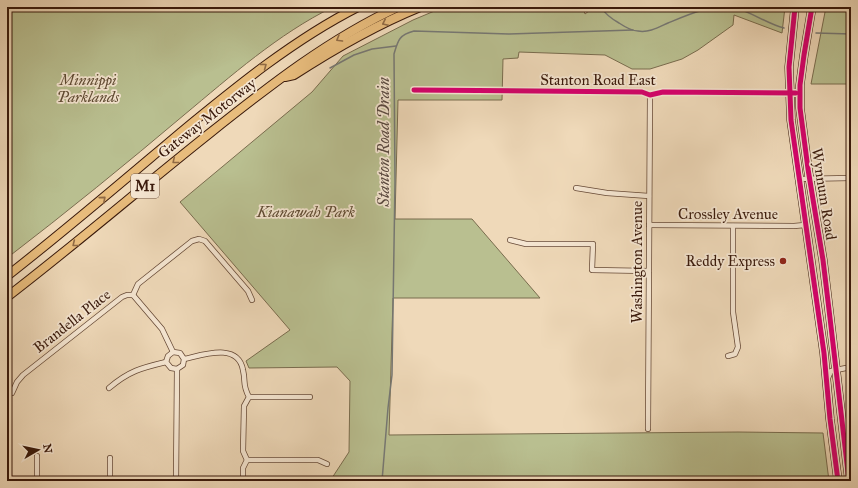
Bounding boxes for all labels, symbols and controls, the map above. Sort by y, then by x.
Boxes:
one-way arrow [382,18,389,26]
one-way arrow [336,34,343,41]
one-way arrow [260,63,267,71]
park label: Minnippi Parklands [57,71,120,106]
street label: Stanton Road East [540,71,657,89]
street label: Gateway Motorway [154,73,260,162]
water label: Stanton Road Drain [374,77,393,208]
street label: Wynnum Road [808,147,840,242]
one-way arrow [173,157,180,164]
road number: M1 [131,174,159,198]
one-way arrow [98,196,105,203]
street label: Washington Avenue [628,201,646,323]
park label: Kianawah Park [256,203,355,221]
street label: Crossley Avenue [678,205,778,223]
one-way arrow [72,239,80,246]
place label: Reddy Express [686,252,775,270]
marker: Reddy Express [778,256,788,266]
street label: Brandella Place [30,285,114,357]
north arrow [18,430,58,470]
text: N [40,443,55,455]

